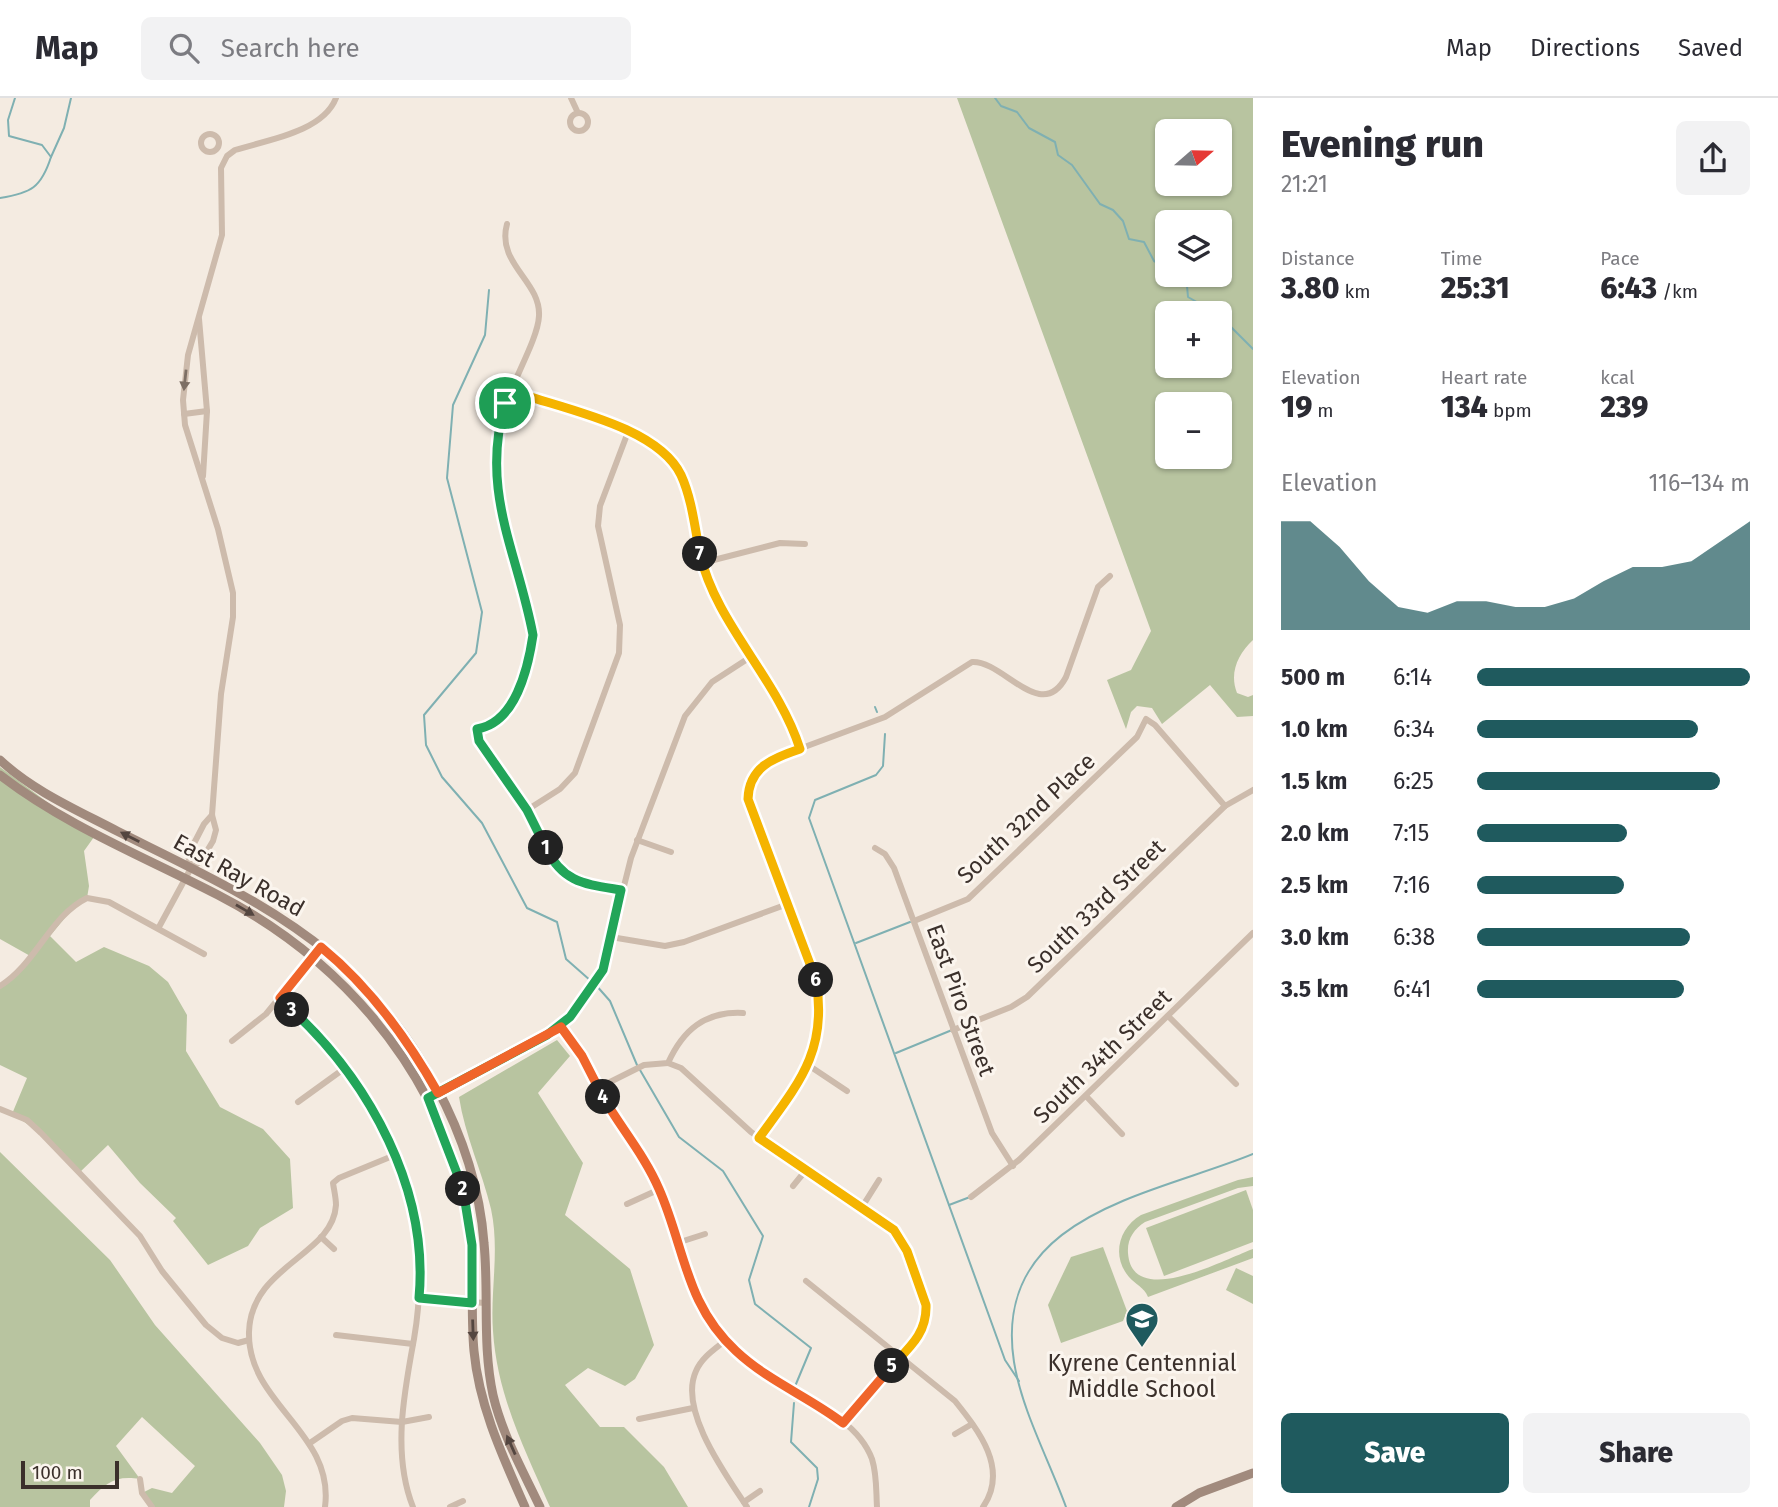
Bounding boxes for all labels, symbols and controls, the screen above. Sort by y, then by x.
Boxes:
search box [141,17,631,80]
text: Map [35,28,99,68]
icon: search [165,29,203,67]
text: Search here [221,33,360,64]
text: Map [1446,34,1492,62]
text: Directions [1530,34,1640,62]
text: Saved [1678,34,1743,62]
north arrow [1155,119,1232,196]
map controls [1155,119,1232,469]
text: Evening run [1281,121,1484,167]
button: share [1676,121,1750,195]
text: 21:21 [1281,170,1328,198]
button: layers [1155,210,1232,287]
text: Distance [1281,247,1355,270]
text: Time [1441,247,1482,270]
text: Pace [1600,247,1640,270]
text: 3.80 [1281,270,1340,306]
text: 25:31 [1441,270,1510,306]
text: 6:43 [1600,270,1657,306]
text: km [1340,280,1371,303]
text: /km [1657,280,1698,303]
button: + [1155,301,1232,378]
text: Elevation [1281,366,1361,389]
text: Heart rate [1441,366,1527,389]
text: kcal [1600,366,1635,389]
one-way arrow [179,369,190,391]
pin [475,373,535,433]
icon: arrive [486,384,524,422]
text: 19 [1281,389,1312,425]
text: 134 [1441,389,1488,425]
text: 239 [1600,389,1648,425]
button: − [1155,392,1232,469]
text: m [1312,399,1334,422]
text: bpm [1488,399,1532,422]
text: Elevation [1281,469,1377,497]
text: 116–134 m [1648,469,1750,497]
pin: 7 [682,536,718,572]
text: 7 [695,542,704,565]
text: 500 m [1281,663,1345,691]
text: 6:14 [1393,663,1432,691]
text: 1.0 km [1281,715,1348,743]
text: 6:34 [1393,715,1435,743]
street label: South 32nd Place [951,747,1101,889]
text: 1.5 km [1281,767,1347,795]
text: 6:25 [1393,767,1434,795]
text: 2.0 km [1281,819,1349,847]
text: 7:15 [1393,819,1429,847]
street label: East Ray Road [168,827,310,923]
pin: 1 [528,830,564,866]
one-way arrow [120,832,140,843]
street label: South 33rd Street [1021,833,1171,979]
text: 1 [541,836,550,859]
text: 2.5 km [1281,871,1349,899]
text: 7:16 [1393,871,1430,899]
one-way arrow [235,904,255,916]
street label: East Piro Street [921,920,1002,1080]
text: 3.0 km [1281,923,1349,951]
text: 6:38 [1393,923,1435,951]
pin: 6 [798,962,834,998]
text: 6 [810,968,821,991]
text: 3.5 km [1281,975,1349,1003]
text: 6:41 [1393,975,1432,1003]
street label: South 34th Street [1027,983,1177,1129]
pin: 3 [274,992,310,1028]
text: 3 [287,998,296,1021]
pin: 4 [586,1080,620,1114]
text: 4 [597,1085,608,1108]
pin: 2 [446,1172,480,1206]
text: 2 [458,1177,467,1200]
school or university icon: Kyrene Centennial Middle School [1123,1300,1161,1349]
one-way arrow [468,1319,479,1341]
pin: 5 [874,1348,910,1384]
place label: Kyrene Centennial Middle School [1048,1349,1237,1403]
text: 5 [886,1354,897,1377]
button: Save [1281,1413,1509,1493]
button: Share [1523,1413,1750,1493]
one-way arrow [506,1434,517,1455]
scale bar [21,1458,119,1490]
text: 100 m [32,1461,83,1484]

